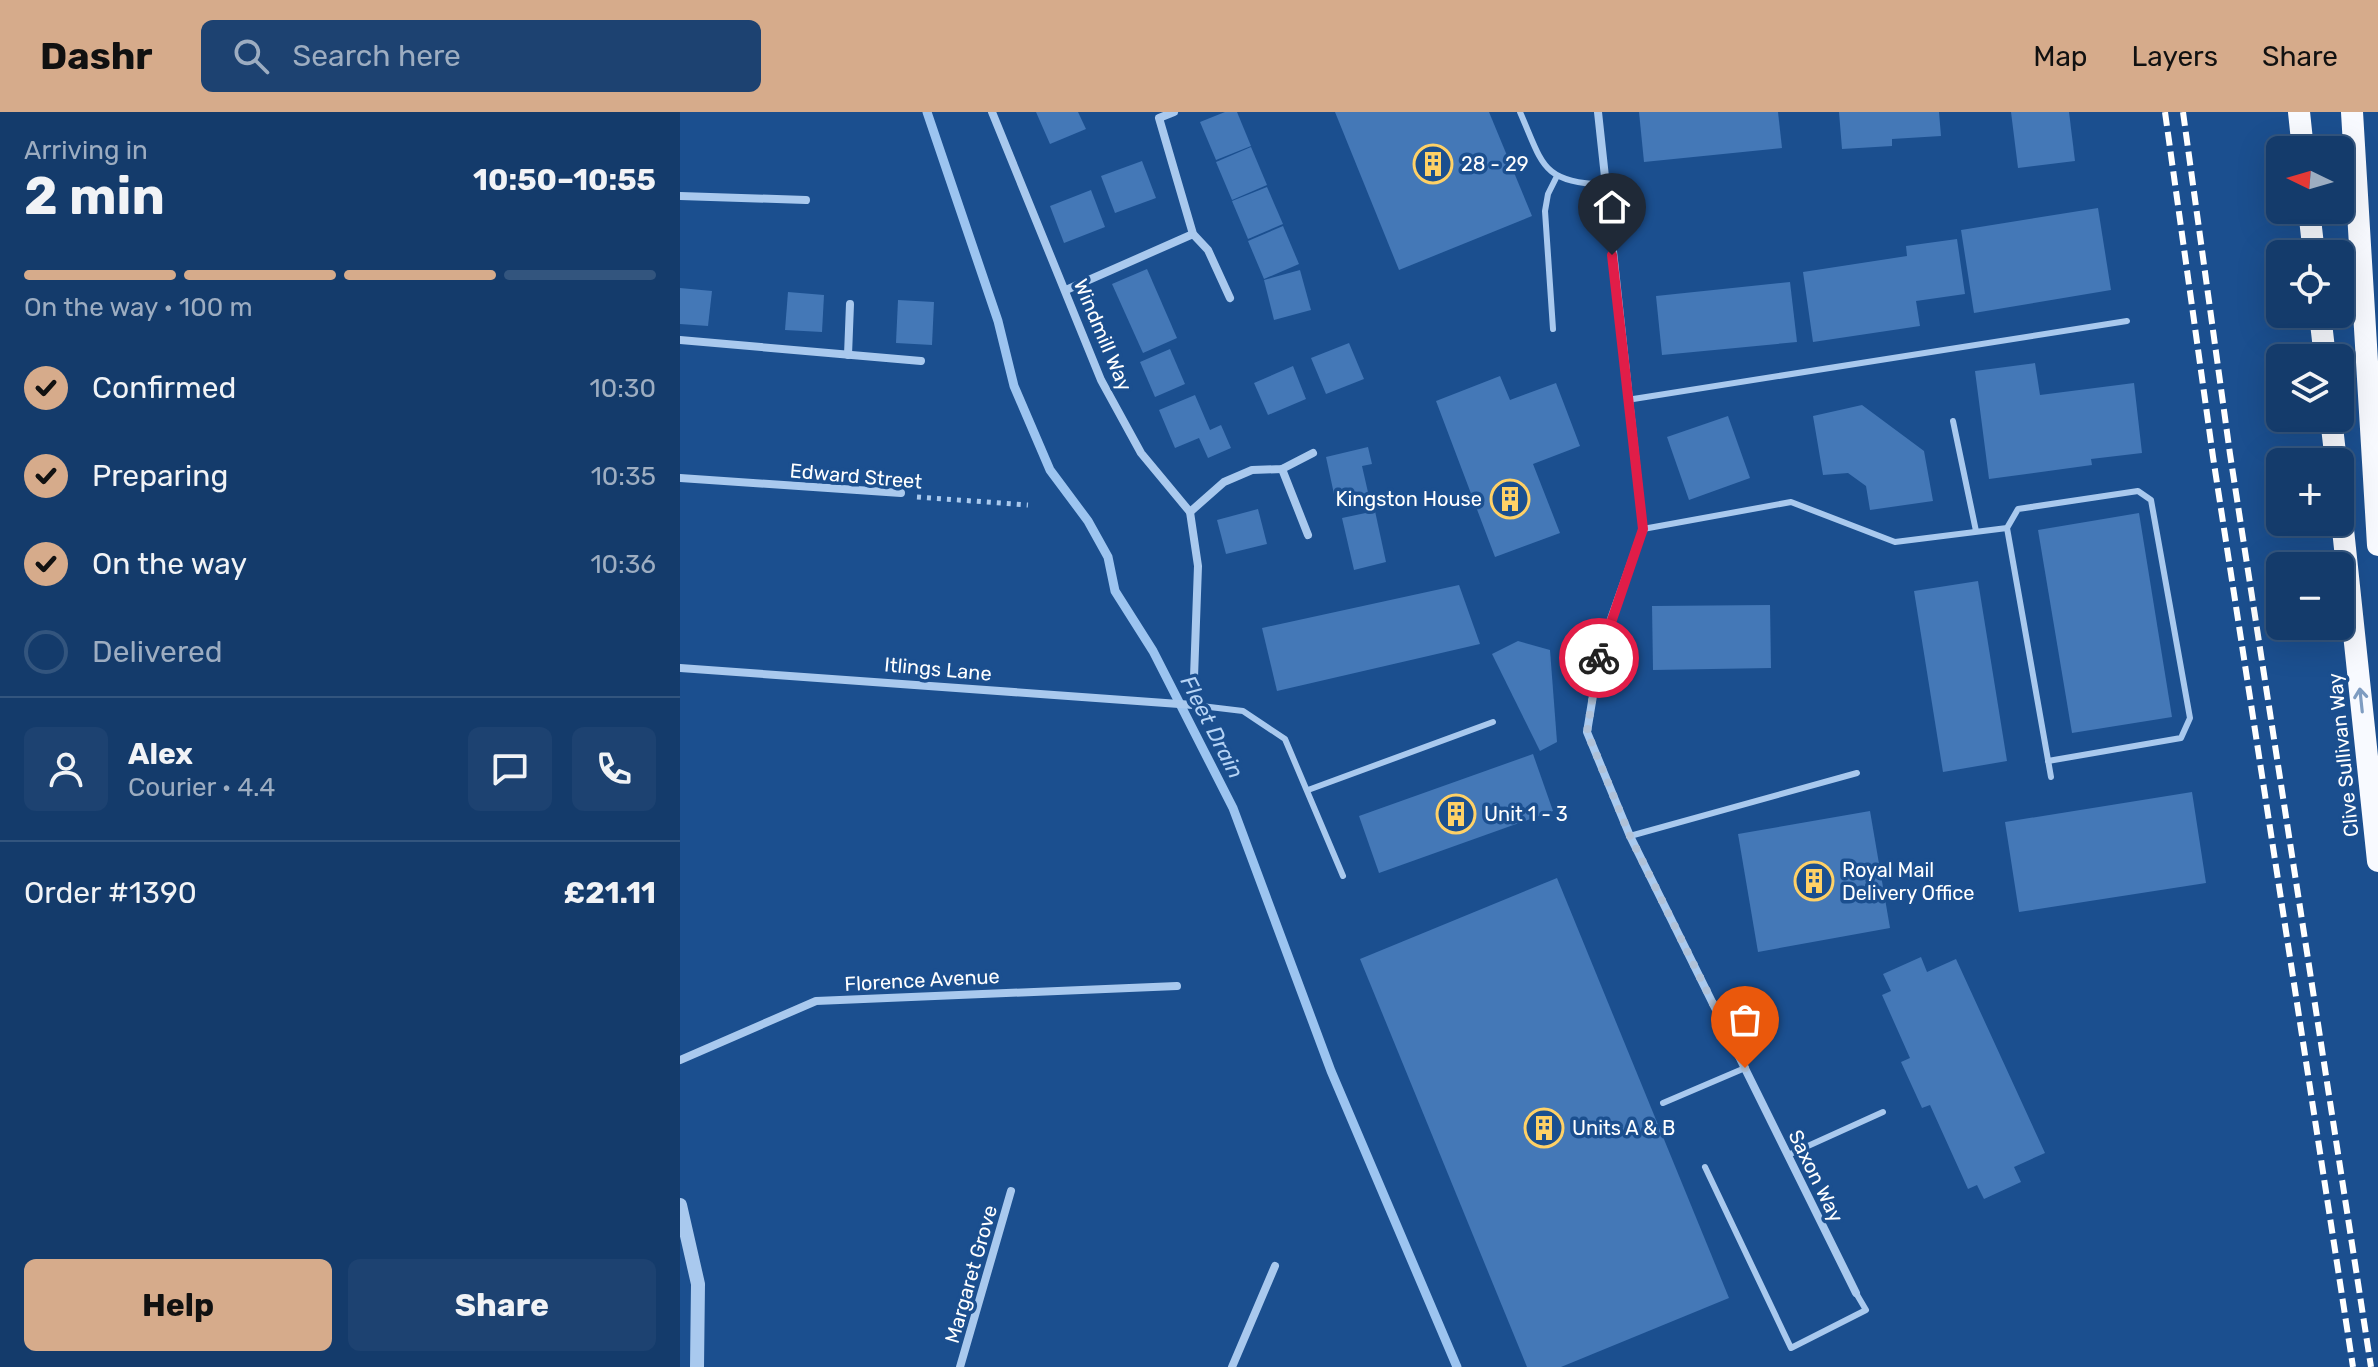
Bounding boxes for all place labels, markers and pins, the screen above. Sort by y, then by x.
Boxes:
building icon: 28 - 29 [1412,143,1454,185]
place label: 28 - 29 [1461,152,1529,176]
pin [1578,173,1646,255]
building icon: Kingston House [1489,478,1531,520]
place label: Kingston House [1335,487,1482,511]
building icon: Unit 1 - 3 [1435,793,1477,835]
place label: Unit 1 - 3 [1484,802,1568,826]
place label: Royal Mail Delivery Office [1842,858,1975,905]
building icon: Royal Mail Delivery Office [1793,860,1835,902]
pin [1711,986,1779,1068]
building icon: Units A & B [1523,1107,1565,1149]
place label: Units A & B [1572,1116,1675,1140]

